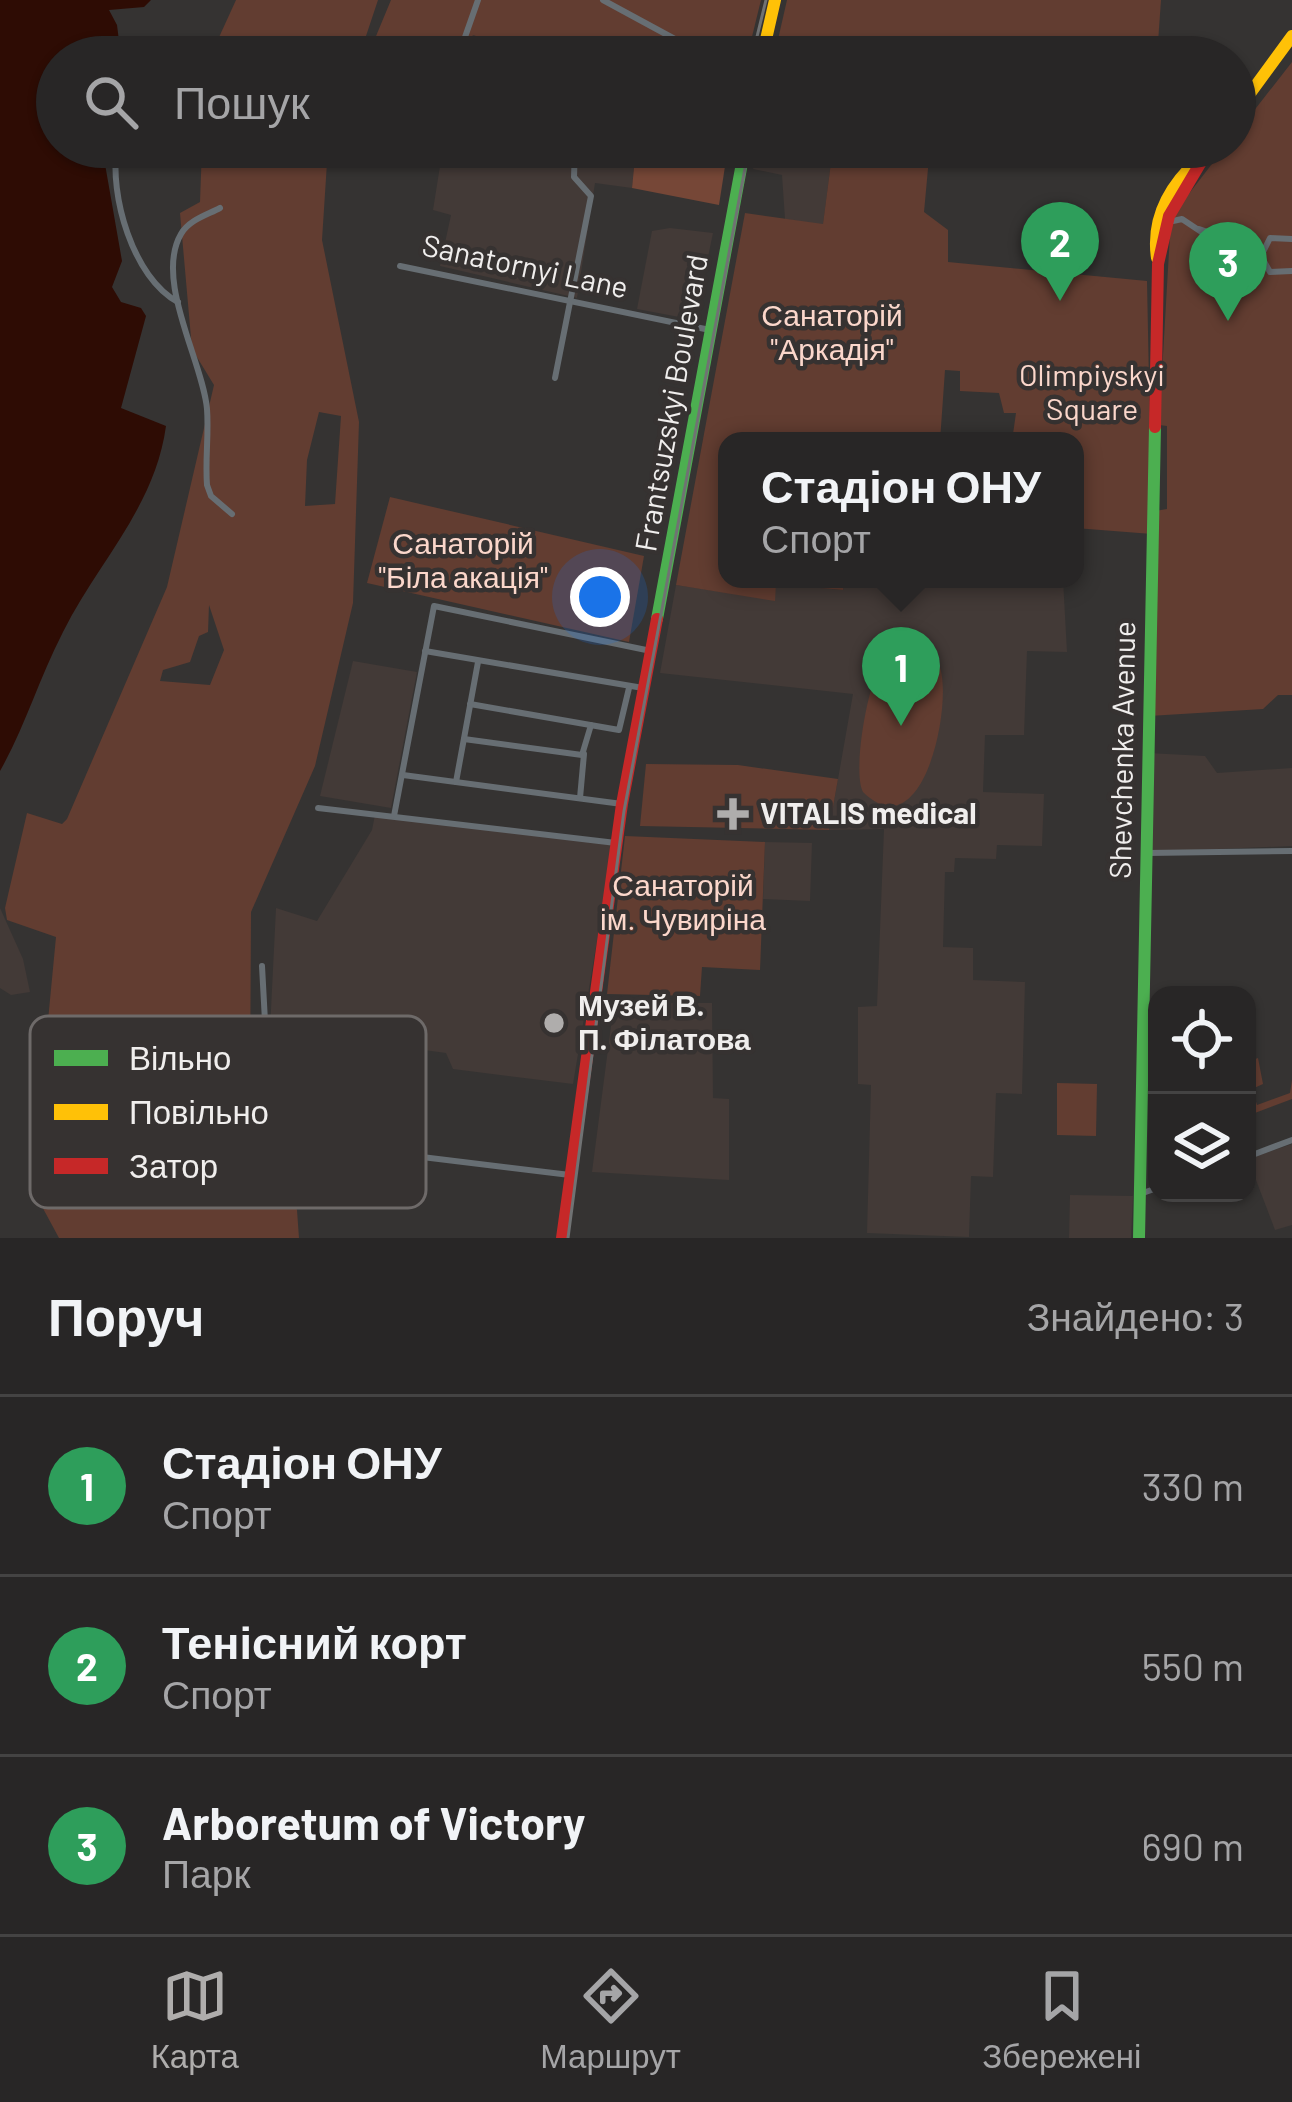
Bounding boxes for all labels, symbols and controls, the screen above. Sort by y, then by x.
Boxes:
search box [36,36,1256,168]
icon: search [78,69,144,135]
text: Пошук [174,74,310,128]
pin: 2 [1021,202,1099,301]
pin: 3 [1189,222,1267,321]
street label: Sanatornyi Lane [419,226,632,304]
street label: Frantsuzskyi Boulevard [626,251,714,554]
park label: Санаторій "Аркадія" [761,296,903,366]
park label: Olimpiyskyi Square [1019,356,1165,426]
popup [718,432,1084,588]
text: Стадіон ОНУ [761,458,1041,512]
text: Спорт [761,514,871,561]
park label: Санаторій "Біла акація" [378,524,548,594]
your location [570,567,630,627]
street label: Shevchenka Avenue [1101,621,1141,879]
pin: 1 [862,627,940,726]
place label: VITALIS medical [760,794,976,830]
marker: VITALIS medical [717,798,749,830]
park label: Санаторій ім. Чувиріна [600,866,766,936]
place label: Музей В. П. Філатова [578,986,751,1056]
map controls [1148,986,1256,1202]
button: locate [1148,986,1256,1094]
marker: Музей В. П. Філатова [541,1010,567,1036]
legend [30,1016,426,1208]
text: Вільно [129,1037,231,1077]
text: Повільно [129,1091,269,1131]
button: layers [1148,1094,1256,1202]
text: Затор [129,1145,218,1185]
text: Поруч [48,1285,204,1346]
text: Знайдено: 3 [1027,1292,1244,1339]
text: Стадіон ОНУ [162,1434,442,1488]
text: 1 [80,1462,94,1509]
text: 330 m [1142,1462,1244,1509]
text: Спорт [162,1490,272,1537]
text: Тенісний корт [162,1614,467,1668]
text: 2 [76,1642,98,1689]
text: 550 m [1142,1642,1244,1689]
text: Спорт [162,1670,272,1717]
text: Arboretum of Victory [162,1795,585,1849]
text: 3 [76,1822,98,1869]
text: 690 m [1142,1822,1244,1869]
text: Парк [162,1849,250,1896]
tab: Карта [151,1963,239,2076]
tab: Маршрут [540,1963,681,2076]
tab: Збережені [982,1963,1141,2076]

